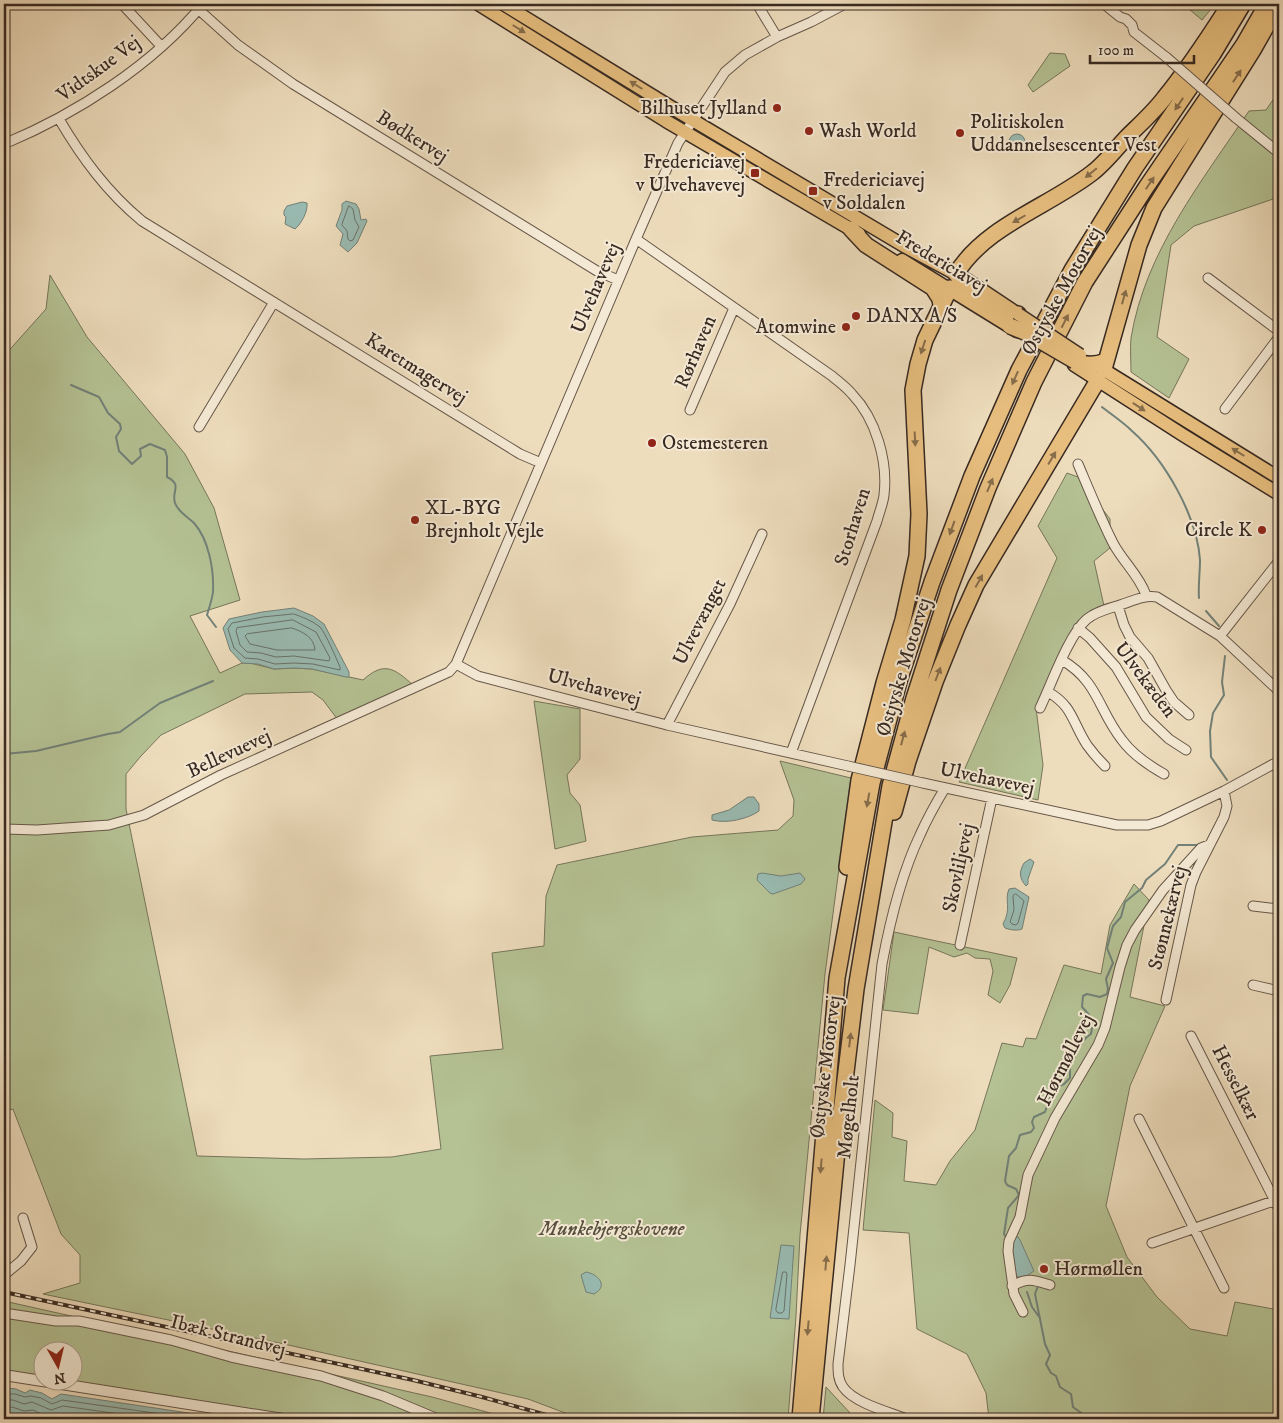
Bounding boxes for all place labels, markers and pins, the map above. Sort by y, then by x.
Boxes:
place label: Bilhuset Jylland [640,96,767,121]
marker: Bilhuset Jylland [771,102,783,114]
place label: Politiskolen Uddannelsescenter Vest [970,110,1157,158]
place label: Wash World [818,119,916,144]
marker: Wash World [803,125,815,137]
marker: Politiskolen Uddannelsescenter Vest [954,127,966,139]
place label: Fredericiavej v Ulvehavevej [635,150,745,198]
marker: Fredericiavej v Ulvehavevej [749,167,761,179]
place label: Fredericiavej v Soldalen [822,168,925,216]
marker: Fredericiavej v Soldalen [807,185,819,197]
place label: DANX A/S [866,304,957,329]
marker: DANX A/S [850,310,862,322]
place label: Atomwine [756,315,836,340]
marker: Atomwine [840,321,852,333]
place label: Ostemesteren [662,431,769,456]
marker: Ostemesteren [646,437,658,449]
place label: XL-BYG Brejnholt Vejle [425,496,544,544]
marker: XL-BYG Brejnholt Vejle [409,514,421,526]
place label: Circle K [1185,518,1252,543]
marker: Circle K [1256,524,1268,536]
place label: Hørmøllen [1054,1257,1143,1282]
marker: Hørmøllen [1038,1263,1050,1275]

